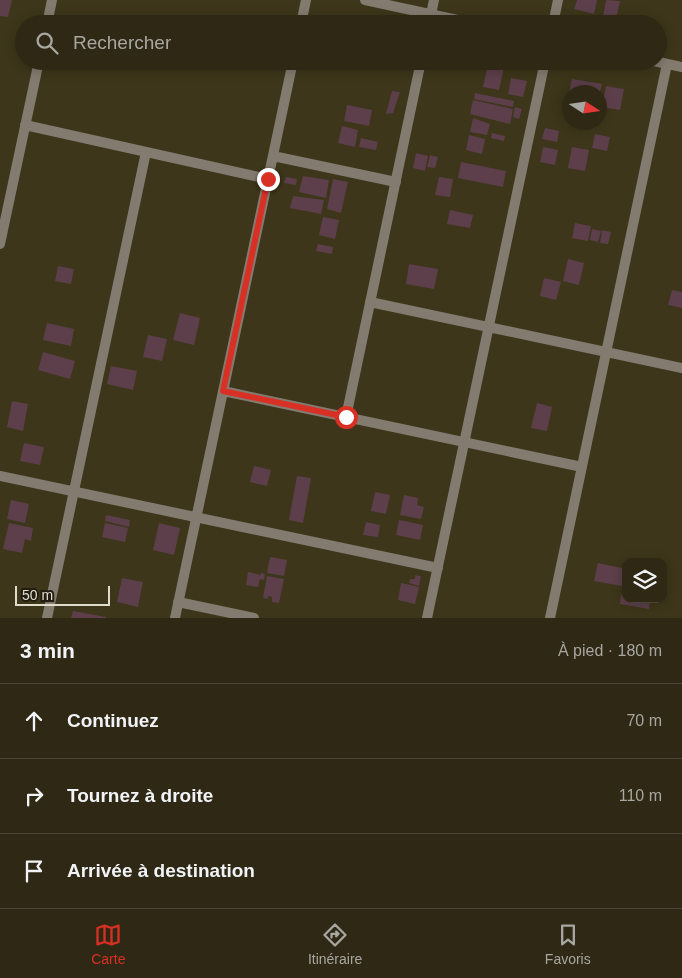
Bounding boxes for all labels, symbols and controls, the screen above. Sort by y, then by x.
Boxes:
search box [15,15,667,70]
icon: search [33,29,61,57]
text: Rechercher [73,32,171,53]
north arrow [562,85,607,130]
route end [257,168,280,191]
route start [335,406,358,429]
map controls [622,558,667,603]
button: layers [622,558,667,603]
scale bar [15,583,110,606]
text: 50 m [22,587,53,603]
text: 3 min [20,639,75,662]
text: À pied · 180 m [558,642,662,659]
icon: ahead [20,707,48,735]
text: Continuez [67,710,159,731]
text: 70 m [626,712,662,729]
icon: right [20,782,48,810]
text: Tournez à droite [67,785,213,806]
text: 110 m [619,787,662,804]
icon: arrive [20,857,48,885]
text: Arrivée à destination [67,860,255,881]
tab: Carte [91,921,125,967]
tab: Itinéraire [308,921,362,967]
tab: Favoris [545,921,591,967]

